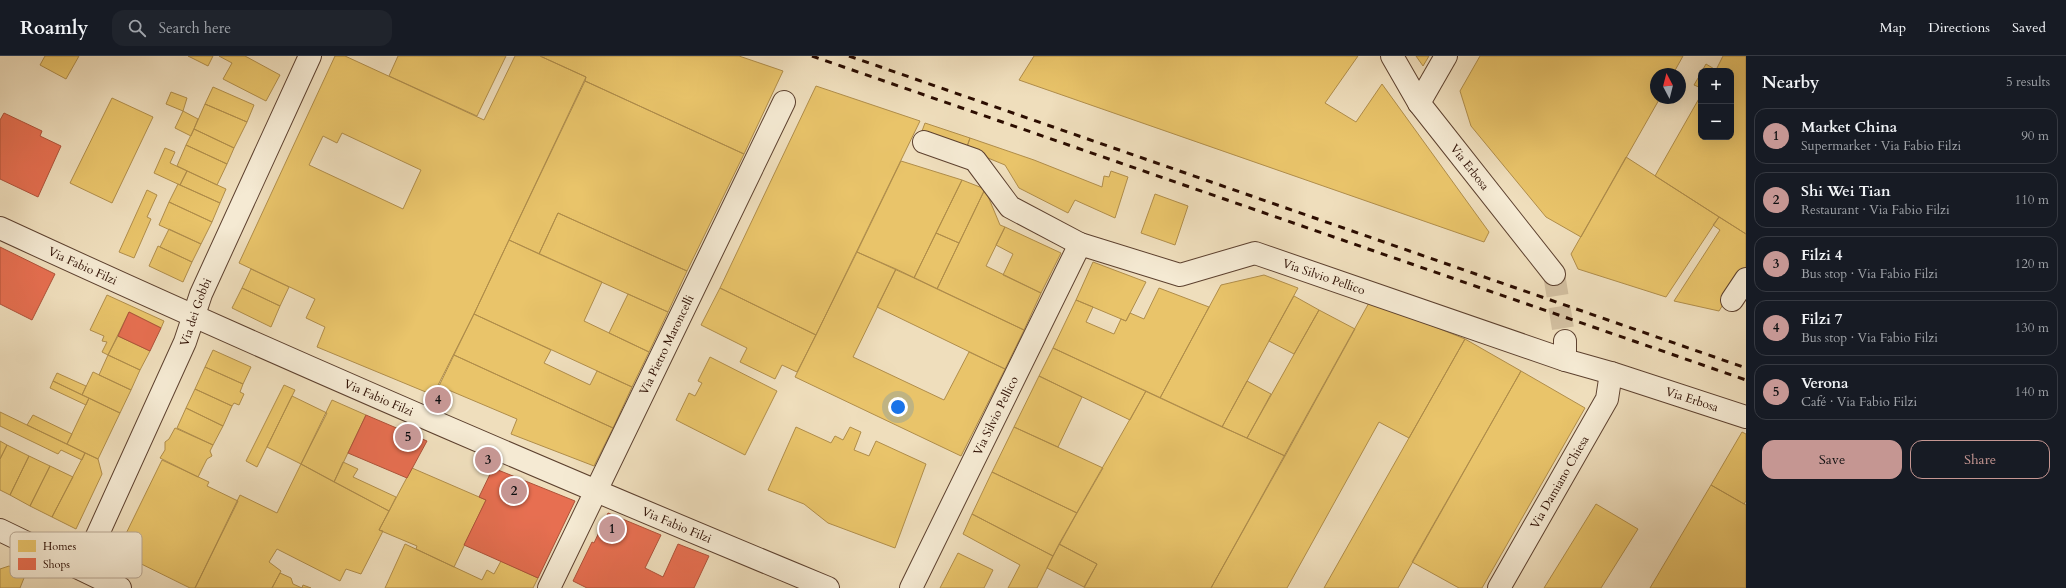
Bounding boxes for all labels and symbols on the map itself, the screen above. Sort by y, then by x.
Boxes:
north arrow [1650,68,1686,104]
street label: Via Erbosa [1446,141,1493,194]
street label: Via Fabio Filzi [46,243,120,289]
street label: Via Silvio Pellico [1280,255,1368,299]
street label: Via dei Gobbi [176,275,216,348]
street label: Via Pietro Maroncelli [636,292,698,398]
street label: Via Silvio Pellico [969,373,1022,458]
street label: Via Fabio Filzi [342,375,417,420]
street label: Via Erbosa [1664,383,1721,416]
pin: 4 [425,385,451,415]
your location [888,397,908,417]
pin: 5 [395,422,421,452]
street label: Via Damiano Chiesa [1527,432,1593,531]
pin: 3 [475,445,501,475]
pin: 2 [501,476,527,506]
street label: Via Fabio Filzi [639,503,715,547]
pin: 1 [599,514,625,544]
legend [10,532,142,578]
text: Homes [43,539,76,554]
text: Shops [43,557,70,572]

